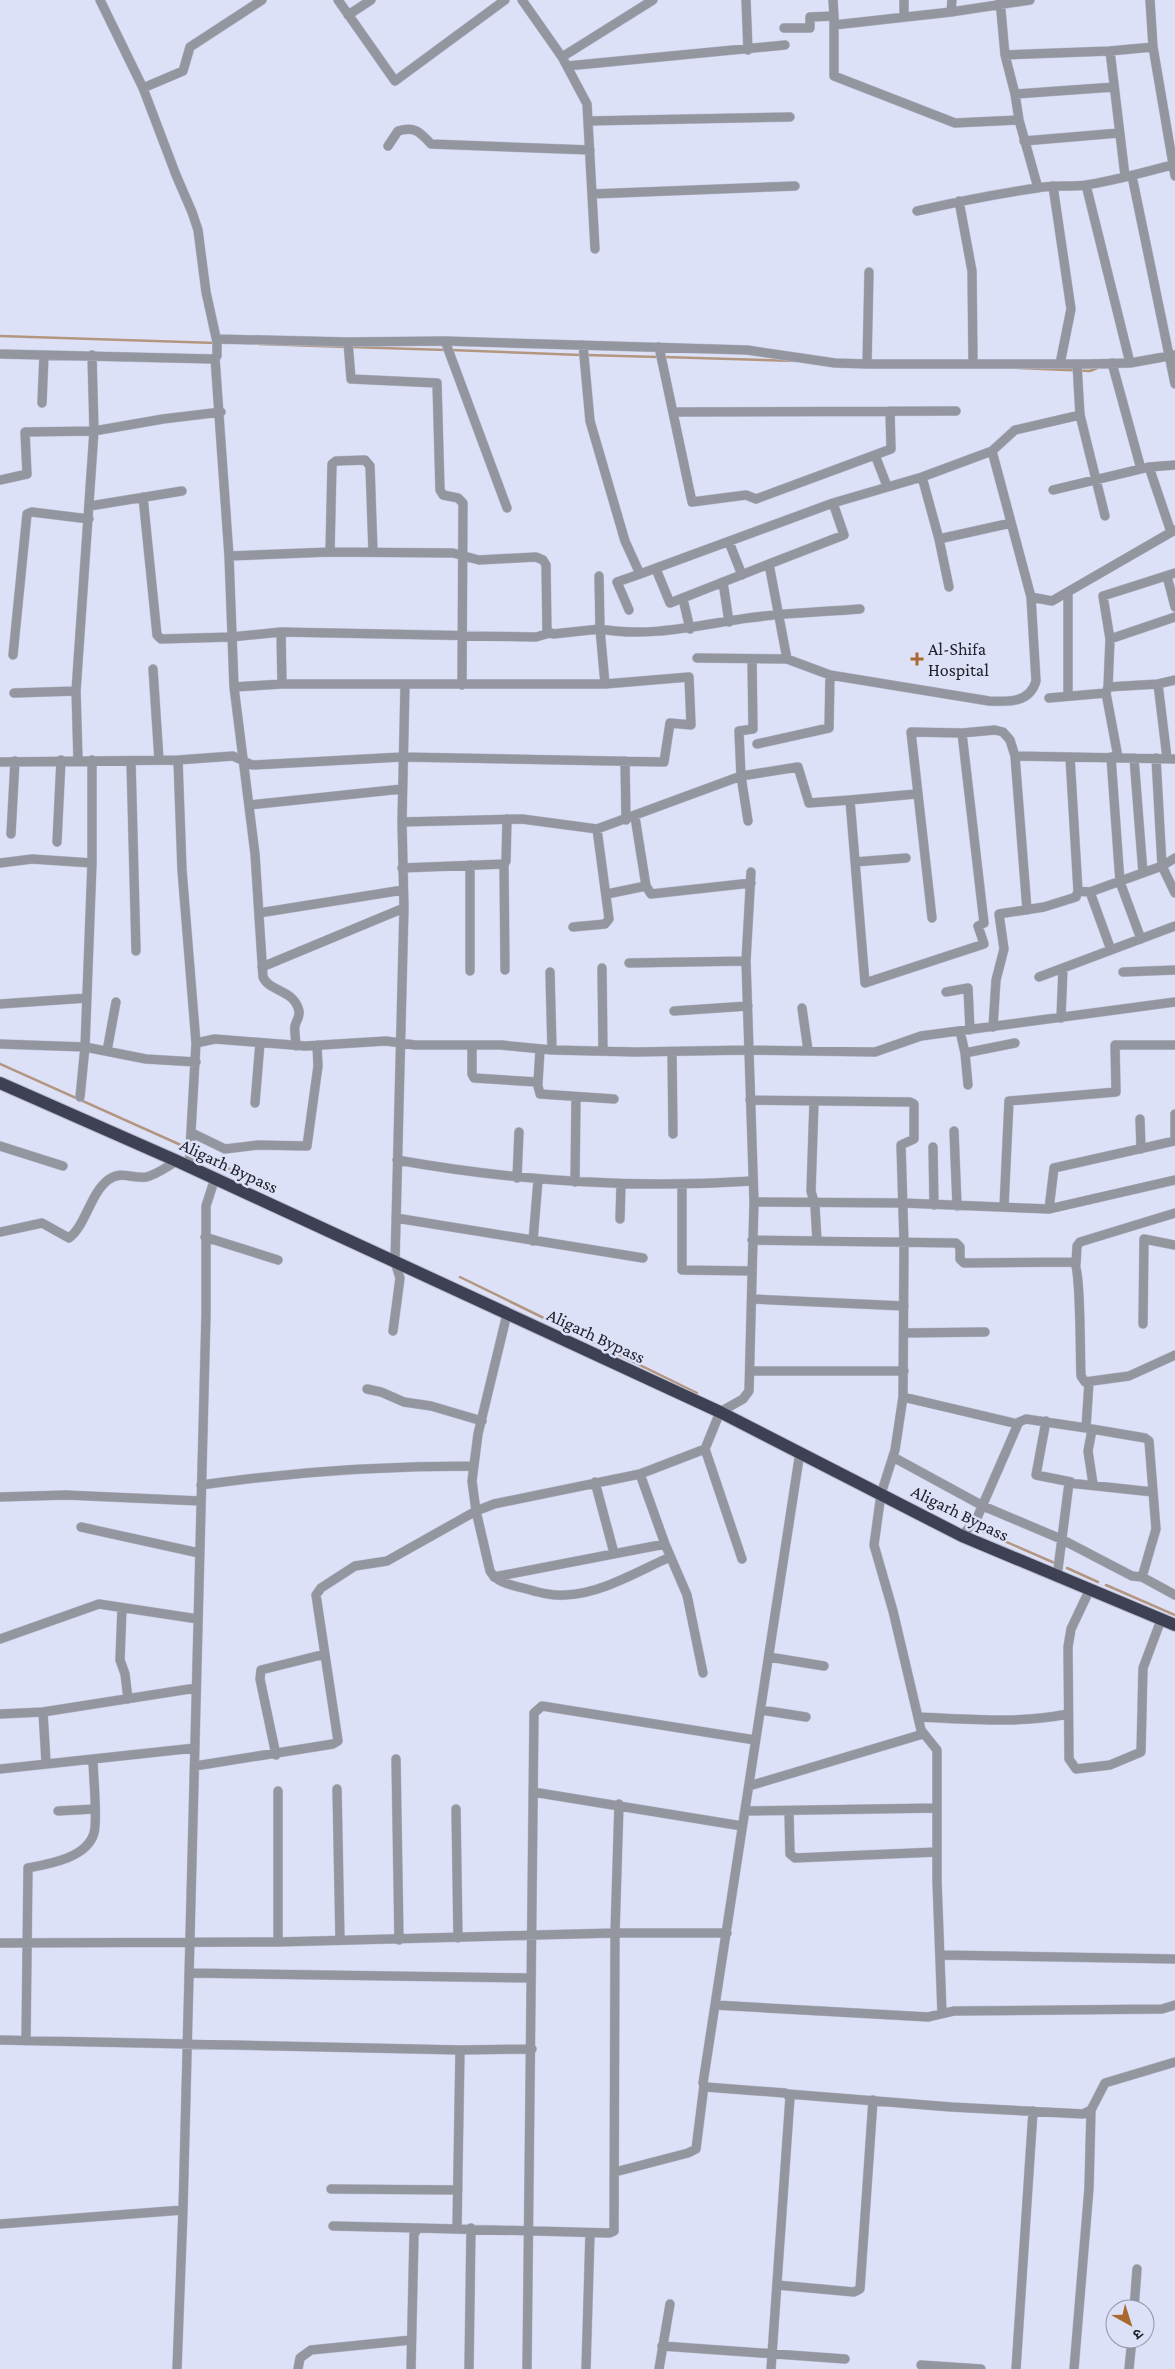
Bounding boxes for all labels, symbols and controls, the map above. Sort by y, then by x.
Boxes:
place label: Al-Shifa Hospital [928,639,989,680]
marker: Al-Shifa Hospital [910,652,924,666]
street label: Aligarh Bypass [177,1135,281,1197]
street label: Aligarh Bypass [544,1305,648,1367]
street label: Aligarh Bypass [908,1481,1012,1545]
north arrow [1105,2299,1155,2349]
text: उ [1129,2325,1146,2343]

